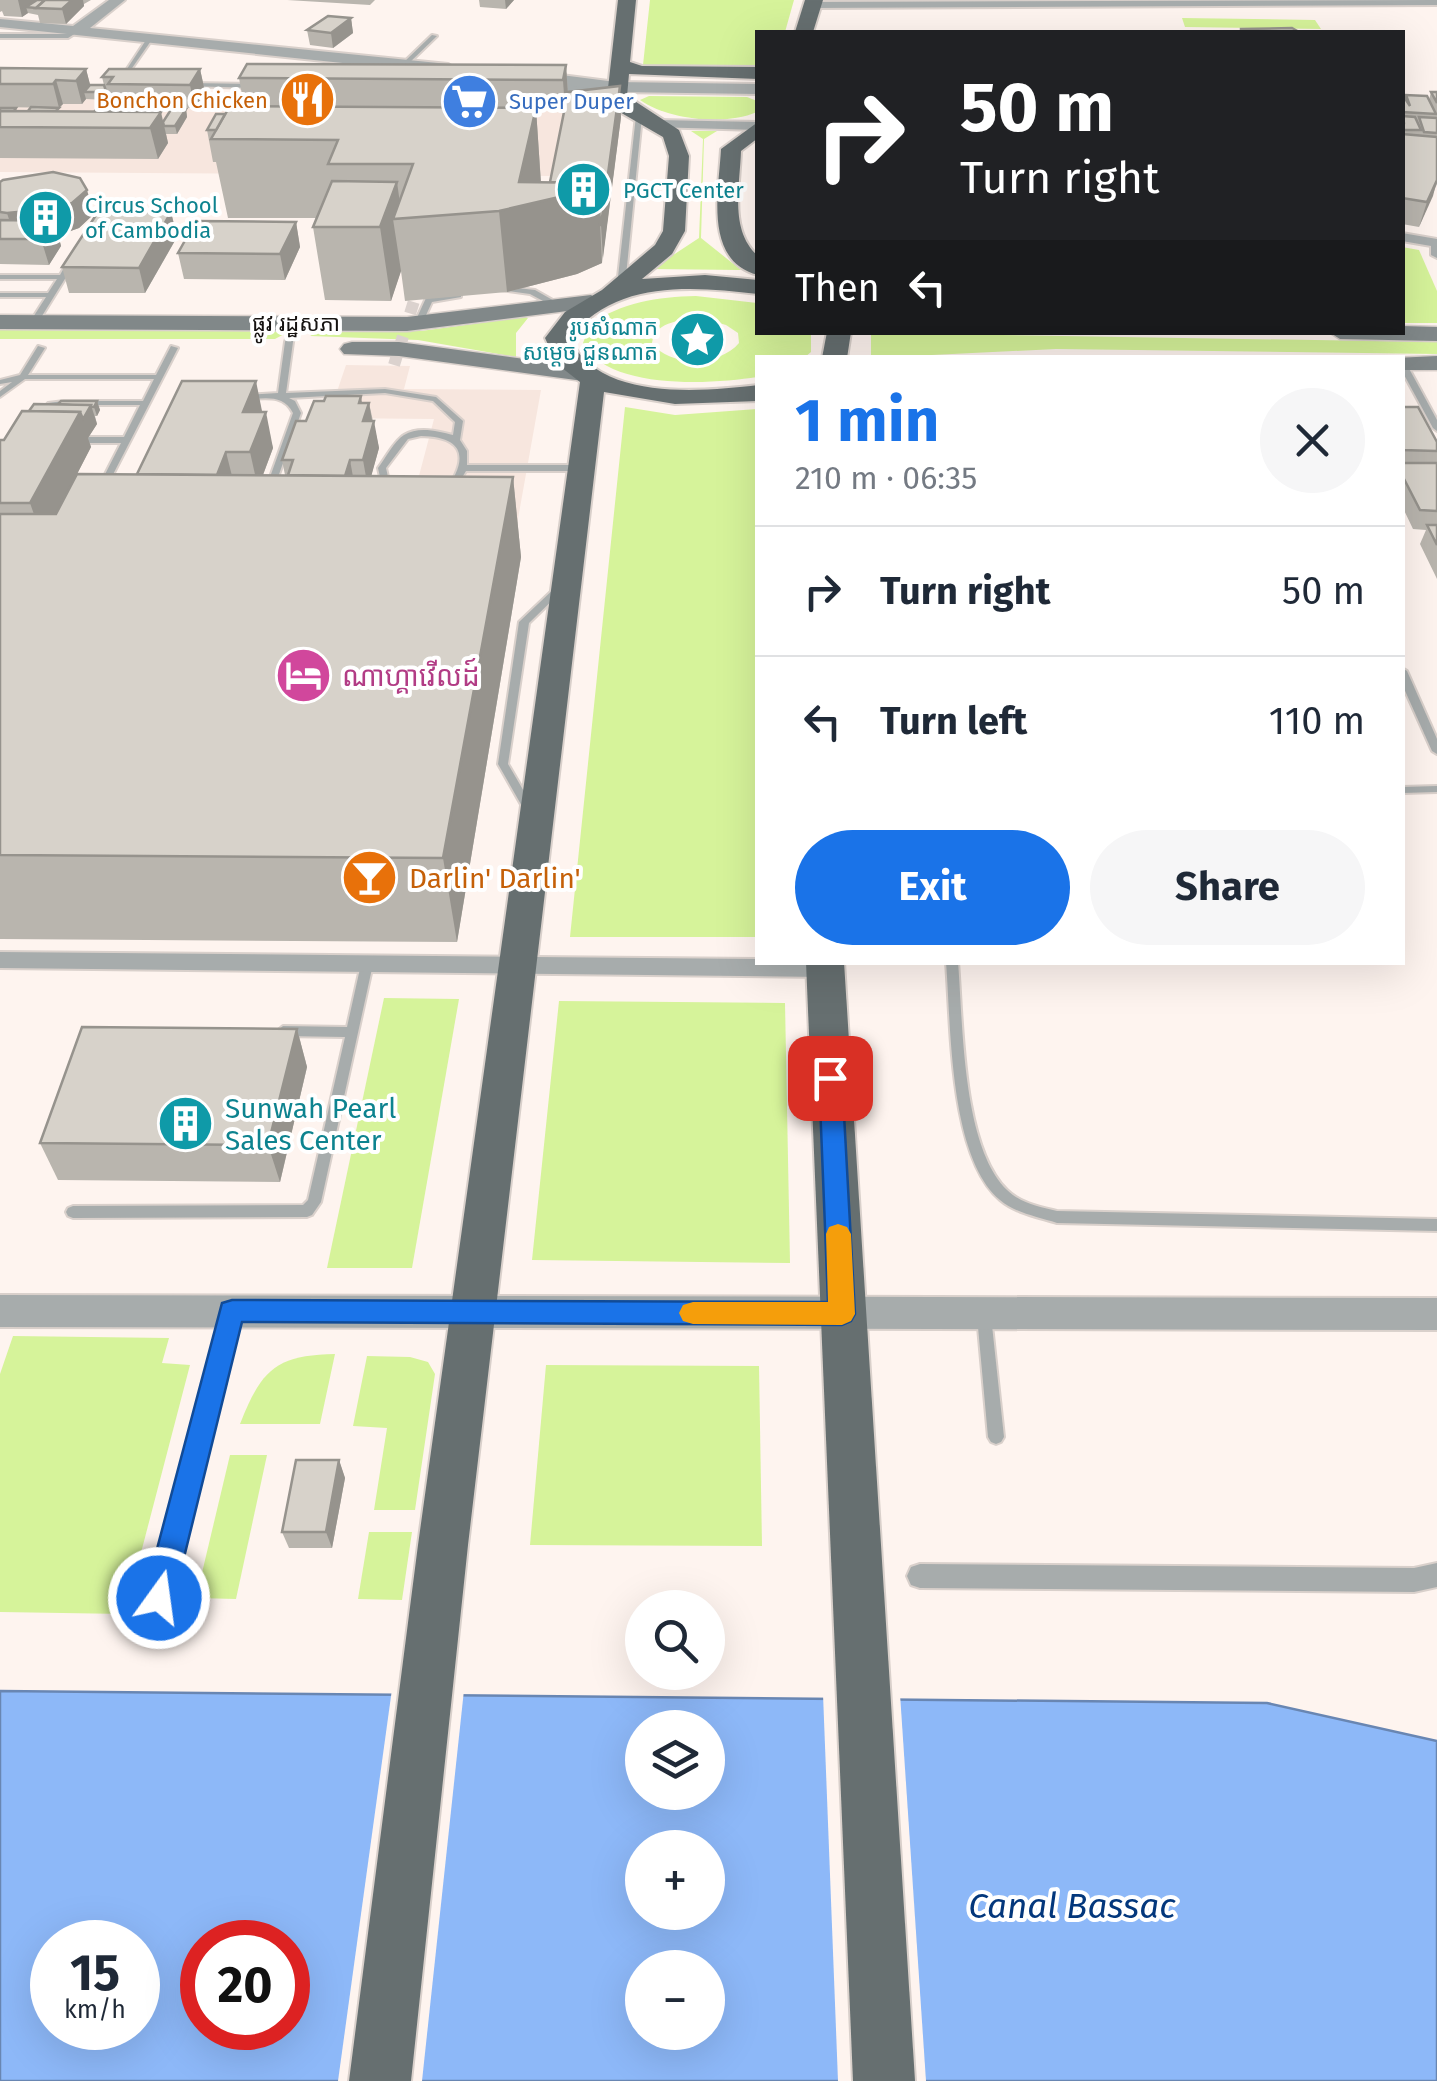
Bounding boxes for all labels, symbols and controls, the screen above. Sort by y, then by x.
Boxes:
text: 50 m [960,66,1114,150]
restaurant icon: Bonchon Chicken [277,70,337,130]
icon: right [795,70,925,200]
supermarket icon: Super Duper [440,71,500,131]
place label: Bonchon Chicken [96,87,268,114]
place label: Super Duper [509,88,634,115]
text: Turn right [960,151,1159,205]
building icon: PGCT Center [554,160,614,220]
place label: PGCT Center [623,177,744,204]
building icon: Circus School of Cambodia [16,188,76,248]
place label: Circus School of Cambodia [85,192,218,244]
icon: left [900,260,955,315]
text: Then [795,265,880,311]
street label: ផ្លូវ រដ្ឋសភា [252,310,340,344]
place icon: រូបសំណាក សម្ដេច ជួនណាត [667,310,727,370]
place label: រូបសំណាក សម្ដេច ជួនណាត [522,314,658,367]
text: 1 min [795,385,939,457]
button: close [1260,388,1365,493]
text: 210 m · 06:35 [795,459,977,497]
icon: right [795,564,850,619]
text: Turn right [880,568,1050,614]
text: 50 m [1282,568,1365,614]
hotel icon: ណាហ្គាវើលដ៍ [273,646,333,706]
place label: ណាហ្គាវើលដ៍ [342,658,480,694]
icon: left [795,694,850,749]
text: Turn left [880,698,1027,744]
text: 110 m [1269,698,1365,744]
button: Exit [795,830,1070,945]
button: Share [1090,830,1365,945]
bar icon: Darlin' Darlin' [340,848,400,908]
place label: Darlin' Darlin' [409,862,581,895]
pin [788,1036,873,1121]
icon: arrive [803,1051,858,1106]
place label: Sunwah Pearl Sales Center [225,1092,396,1157]
building icon: Sunwah Pearl Sales Center [156,1094,216,1154]
position arrow [107,1546,211,1650]
map controls [625,1590,725,2050]
button: search [625,1590,725,1690]
button: layers [625,1710,725,1810]
button: + [625,1830,725,1930]
water label: Canal Bassac [968,1885,1176,1927]
speed limit sign: 20 [180,1920,310,2050]
text: 15 [70,1943,120,2003]
button: − [625,1950,725,2050]
text: km/h [64,1995,126,2025]

